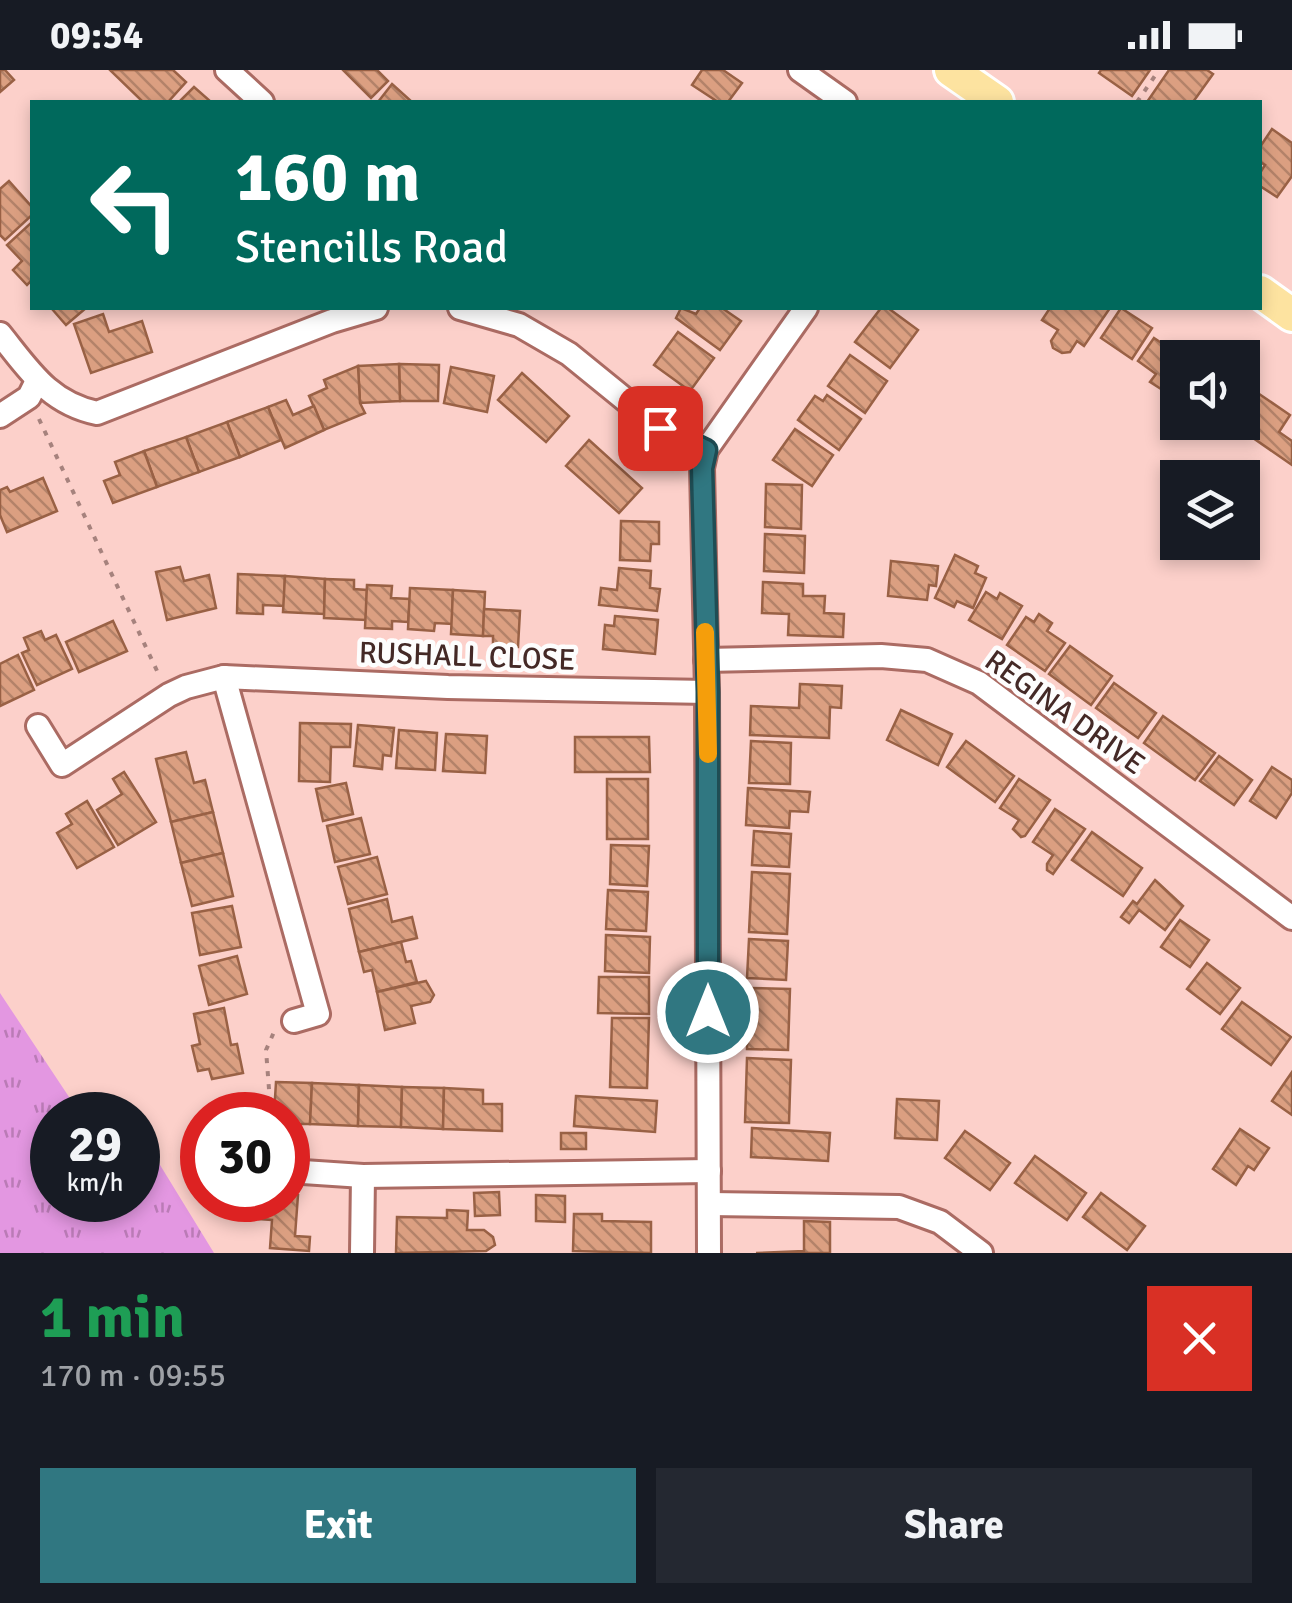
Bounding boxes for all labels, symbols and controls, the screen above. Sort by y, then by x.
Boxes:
text: 09:54 [50,12,143,59]
text: 160 m [235,134,420,220]
icon: left [70,140,200,270]
text: Stencills Road [235,220,508,275]
map controls [1160,340,1260,560]
button: sound [1160,340,1260,440]
pin [618,386,703,471]
icon: arrive [633,401,688,456]
button: layers [1160,460,1260,560]
street label: RUSHALL CLOSE [358,634,576,679]
street label: REGINA DRIVE [978,642,1152,783]
position arrow [656,960,760,1064]
speed limit sign: 30 [180,1092,310,1222]
text: 29 [68,1114,122,1176]
text: km/h [67,1167,123,1198]
text: 1 min [40,1281,185,1355]
button: close [1147,1286,1252,1391]
text: 170 m · 09:55 [40,1356,226,1395]
button: Exit [40,1468,636,1583]
button: Share [656,1468,1252,1583]

